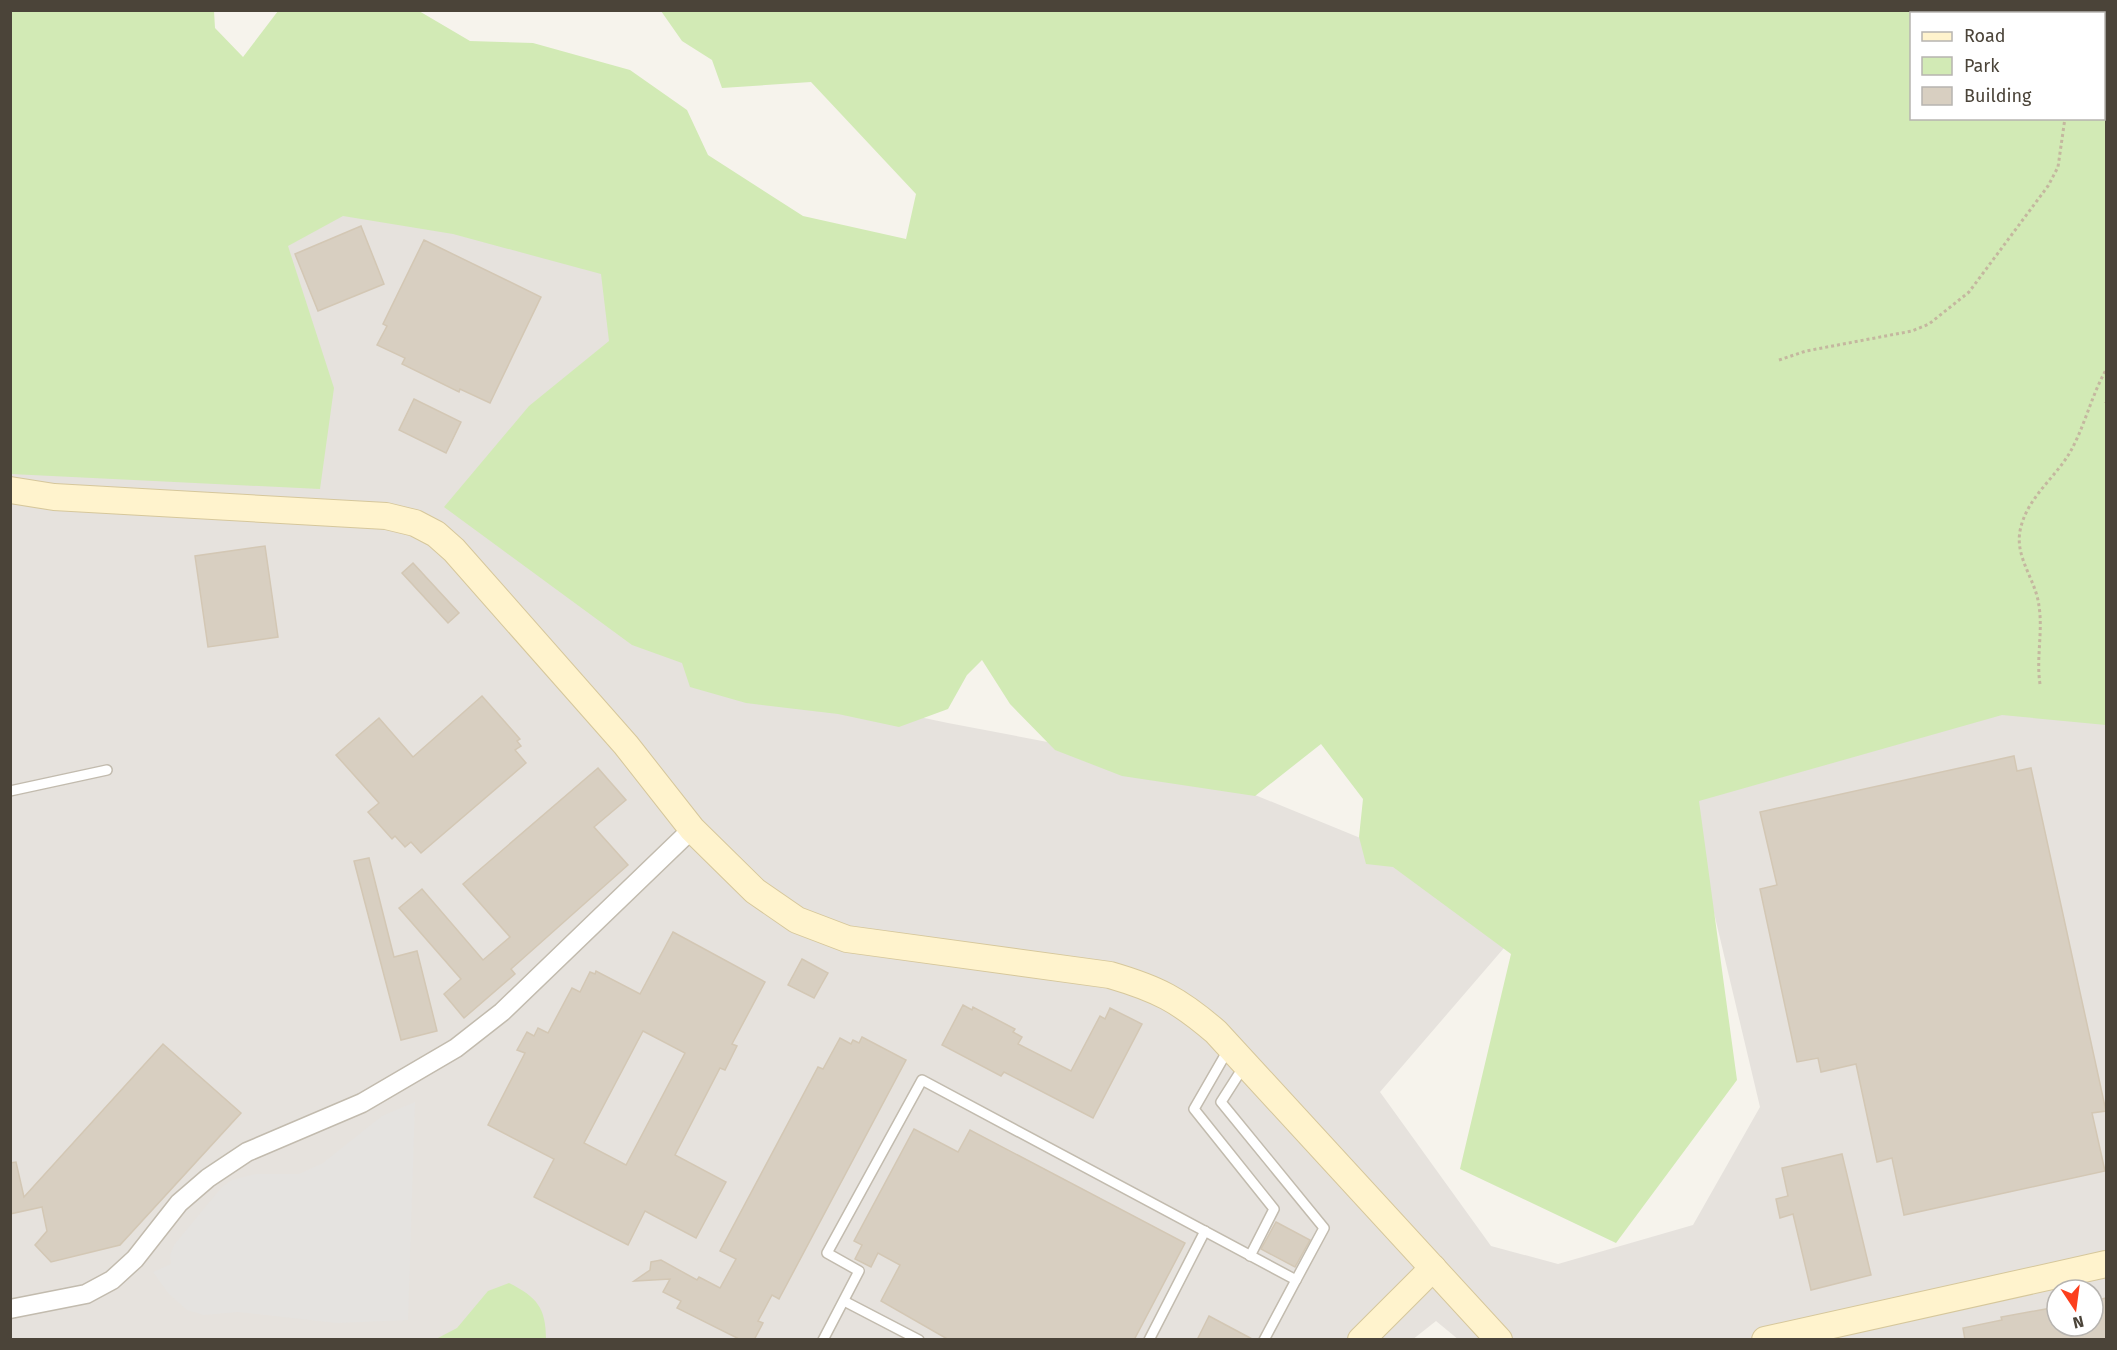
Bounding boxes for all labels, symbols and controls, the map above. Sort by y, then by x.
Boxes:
legend [1910,12,2105,120]
text: Road [1964,25,2006,47]
text: Park [1964,55,2000,77]
text: Building [1964,85,2032,107]
north arrow [2045,1278,2105,1338]
text: N [2071,1312,2086,1333]

